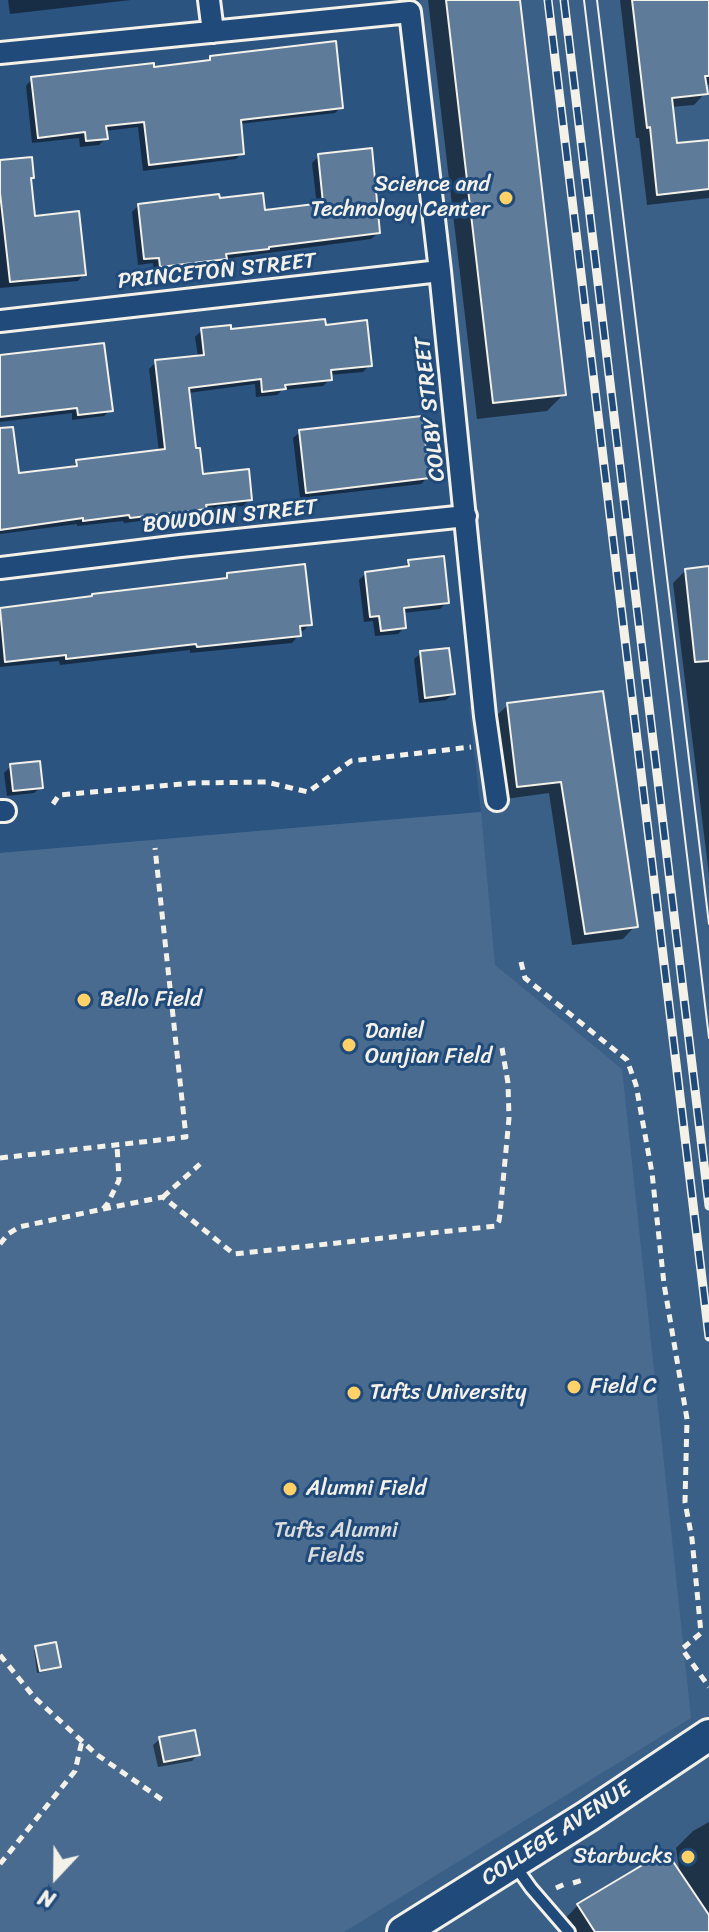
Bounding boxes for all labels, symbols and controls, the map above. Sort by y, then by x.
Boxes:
place label: Science and Technology Center [311,172,490,224]
marker: Science and Technology Center [497,189,515,207]
street label: PRINCETON STREET [117,248,317,296]
street label: COLBY STREET [410,335,452,483]
street label: BOWDOIN STREET [141,495,319,539]
place label: Bello Field [100,987,202,1013]
marker: Bello Field [75,991,93,1009]
place label: Daniel Ounjian Field [365,1019,492,1070]
marker: Daniel Ounjian Field [340,1036,358,1054]
place label: Field C [590,1374,657,1400]
marker: Field C [565,1378,583,1396]
place label: Tufts University [370,1380,527,1406]
marker: Tufts University [345,1384,363,1402]
place label: Alumni Field [306,1476,426,1502]
marker: Alumni Field [281,1480,299,1498]
park label: Tufts Alumni Fields [274,1518,398,1570]
street label: COLLEGE AVENUE [477,1776,637,1892]
north arrow [16,1836,96,1916]
place label: Starbucks [573,1844,672,1870]
marker: Starbucks [679,1848,697,1866]
text: N [32,1878,61,1920]

